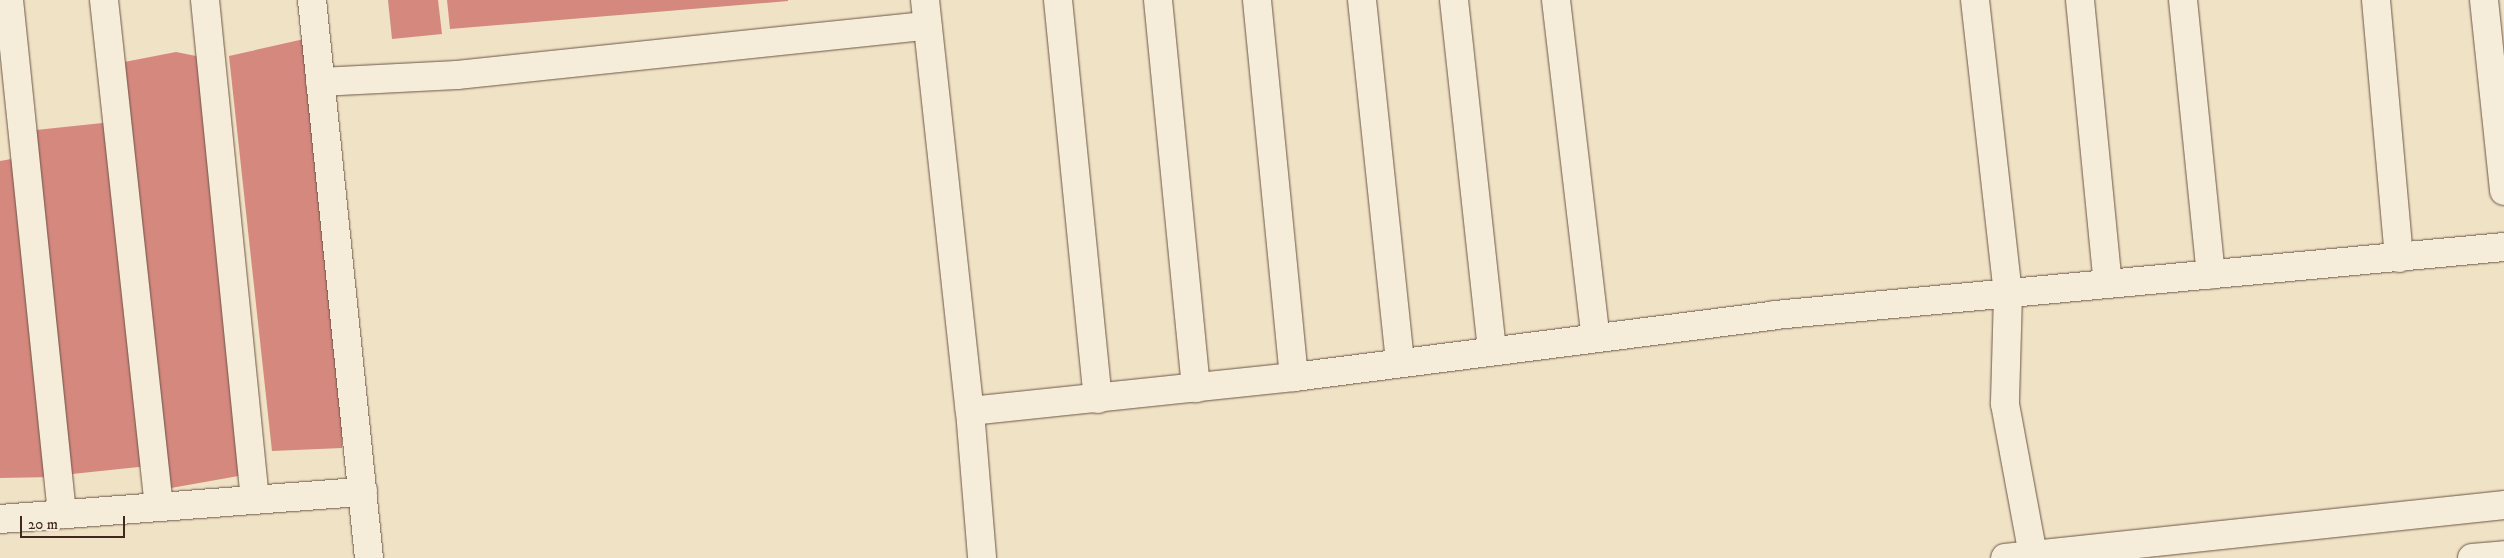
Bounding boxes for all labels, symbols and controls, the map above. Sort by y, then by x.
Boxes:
scale bar [22,506,128,538]
text: 20 m [28,515,58,534]

